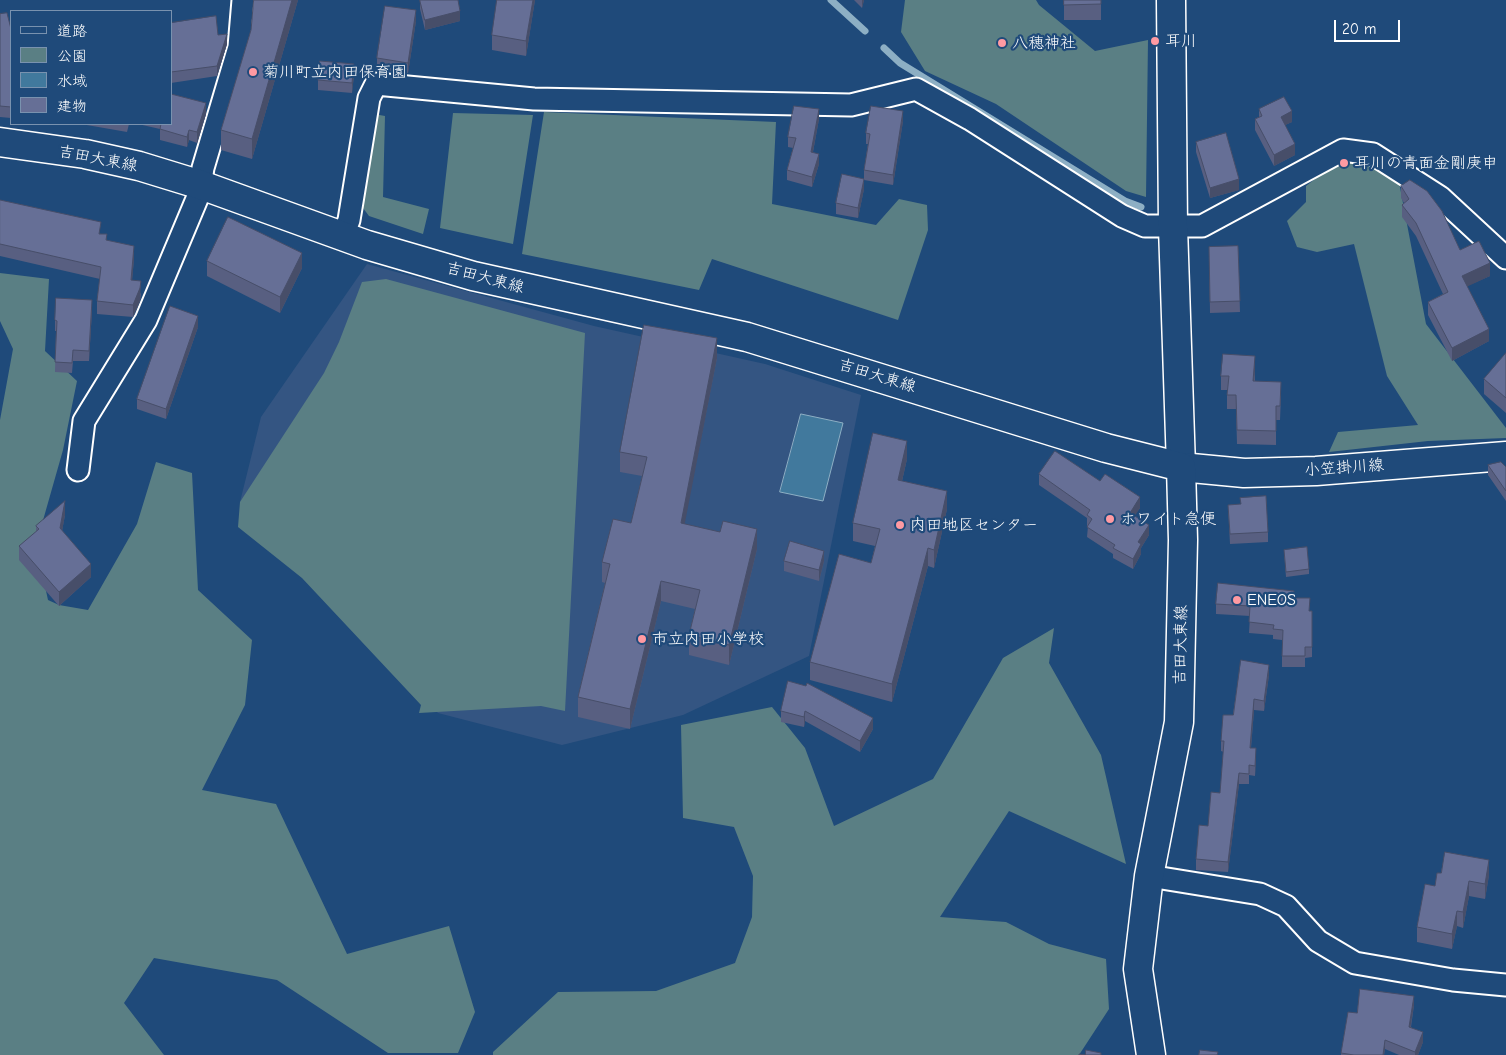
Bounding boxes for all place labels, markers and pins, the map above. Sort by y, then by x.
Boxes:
place label: 耳川 [1165,31,1197,51]
place label: 八穂神社 [1012,33,1076,53]
marker: 耳川 [1149,35,1161,47]
marker: 八穂神社 [996,37,1008,49]
place label: 菊川町立内田保育園 [263,62,407,82]
marker: 菊川町立内田保育園 [247,66,259,78]
place label: 耳川の青面金剛庚申 [1354,153,1498,173]
marker: 耳川の青面金剛庚申 [1338,157,1350,169]
place label: ホワイト急便 [1120,509,1216,529]
marker: ホワイト急便 [1104,513,1116,525]
place label: 内田地区センター [910,515,1038,535]
marker: 内田地区センター [894,519,906,531]
place label: ENEOS [1247,590,1296,610]
marker: ENEOS [1231,594,1243,606]
place label: 市立内田小学校 [652,629,764,649]
marker: 市立内田小学校 [636,633,648,645]

